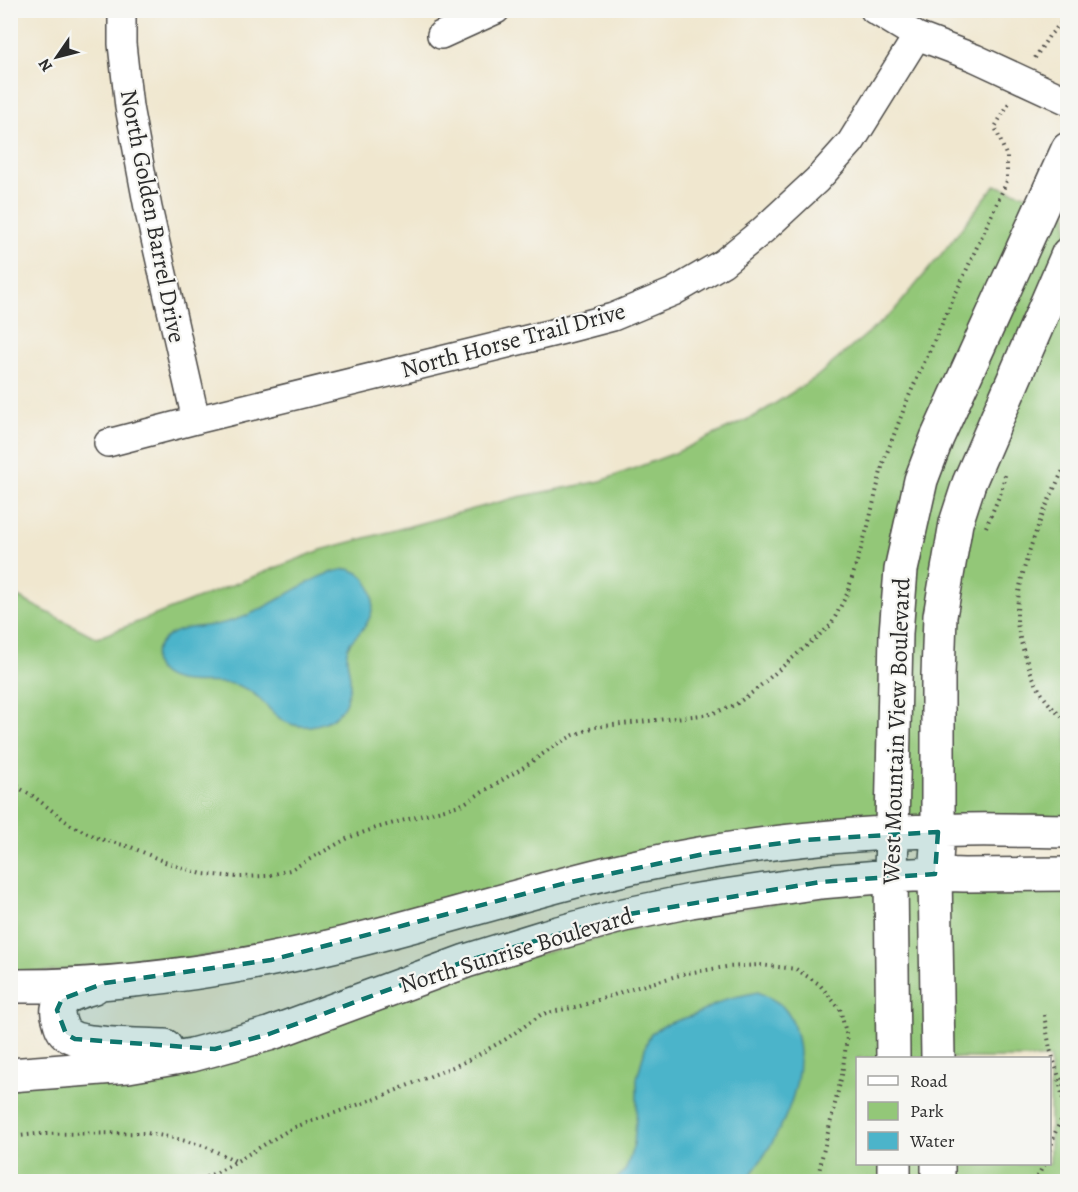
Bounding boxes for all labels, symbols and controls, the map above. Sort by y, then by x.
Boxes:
north arrow [27,27,87,87]
text: N [33,54,58,76]
street label: North Golden Barrel Drive [113,87,193,345]
street label: North Horse Trail Drive [397,295,629,385]
street label: West Mountain View Boulevard [875,577,917,886]
street label: North Sunrise Boulevard [395,899,637,1001]
legend [856,1057,1051,1165]
text: Road [910,1069,948,1093]
text: Park [910,1099,944,1123]
text: Water [909,1129,955,1153]

